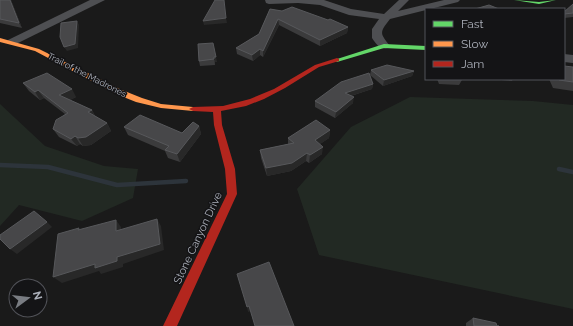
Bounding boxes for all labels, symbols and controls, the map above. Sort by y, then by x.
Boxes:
legend [425,8,565,80]
text: Fast [461,17,484,31]
text: Slow [461,37,488,51]
street label: Trail of the Madrones [46,51,129,99]
text: Jam [461,57,484,71]
street label: Stone Canyon Drive [171,189,225,286]
north arrow [8,278,48,318]
text: N [30,290,45,301]

